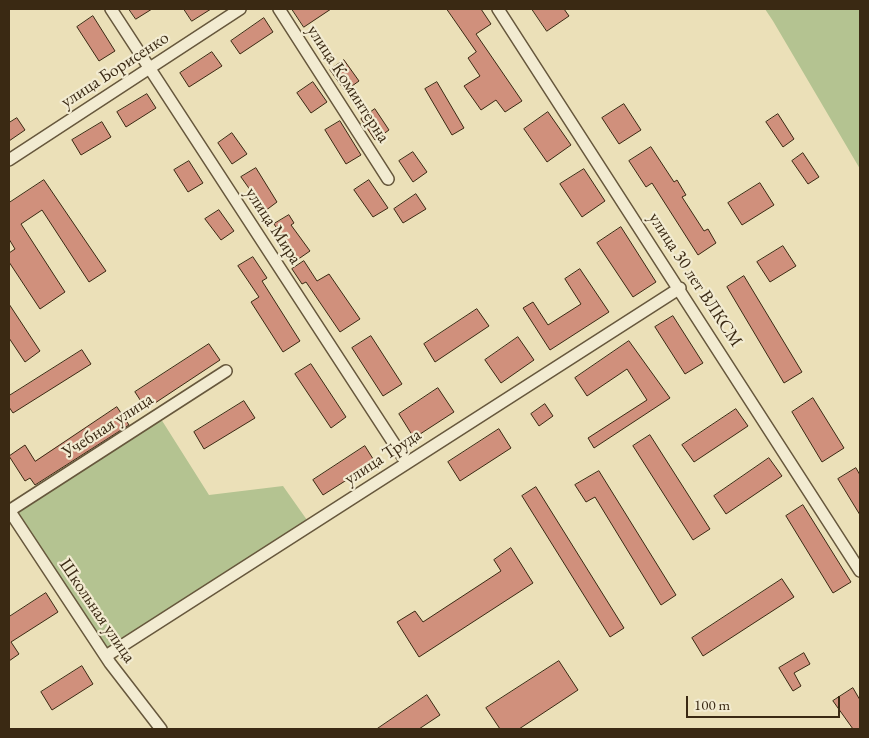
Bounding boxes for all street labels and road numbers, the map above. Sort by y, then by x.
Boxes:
street label: улица Коминтерна [302,21,394,147]
street label: улица Борисенко [57,27,173,113]
street label: улица Мира [240,183,306,269]
street label: улица 30 лет ВЛКСМ [643,209,747,351]
street label: Учебная улица [58,389,158,463]
street label: улица Труда [340,424,426,490]
street label: Школьная улица [54,555,140,667]

